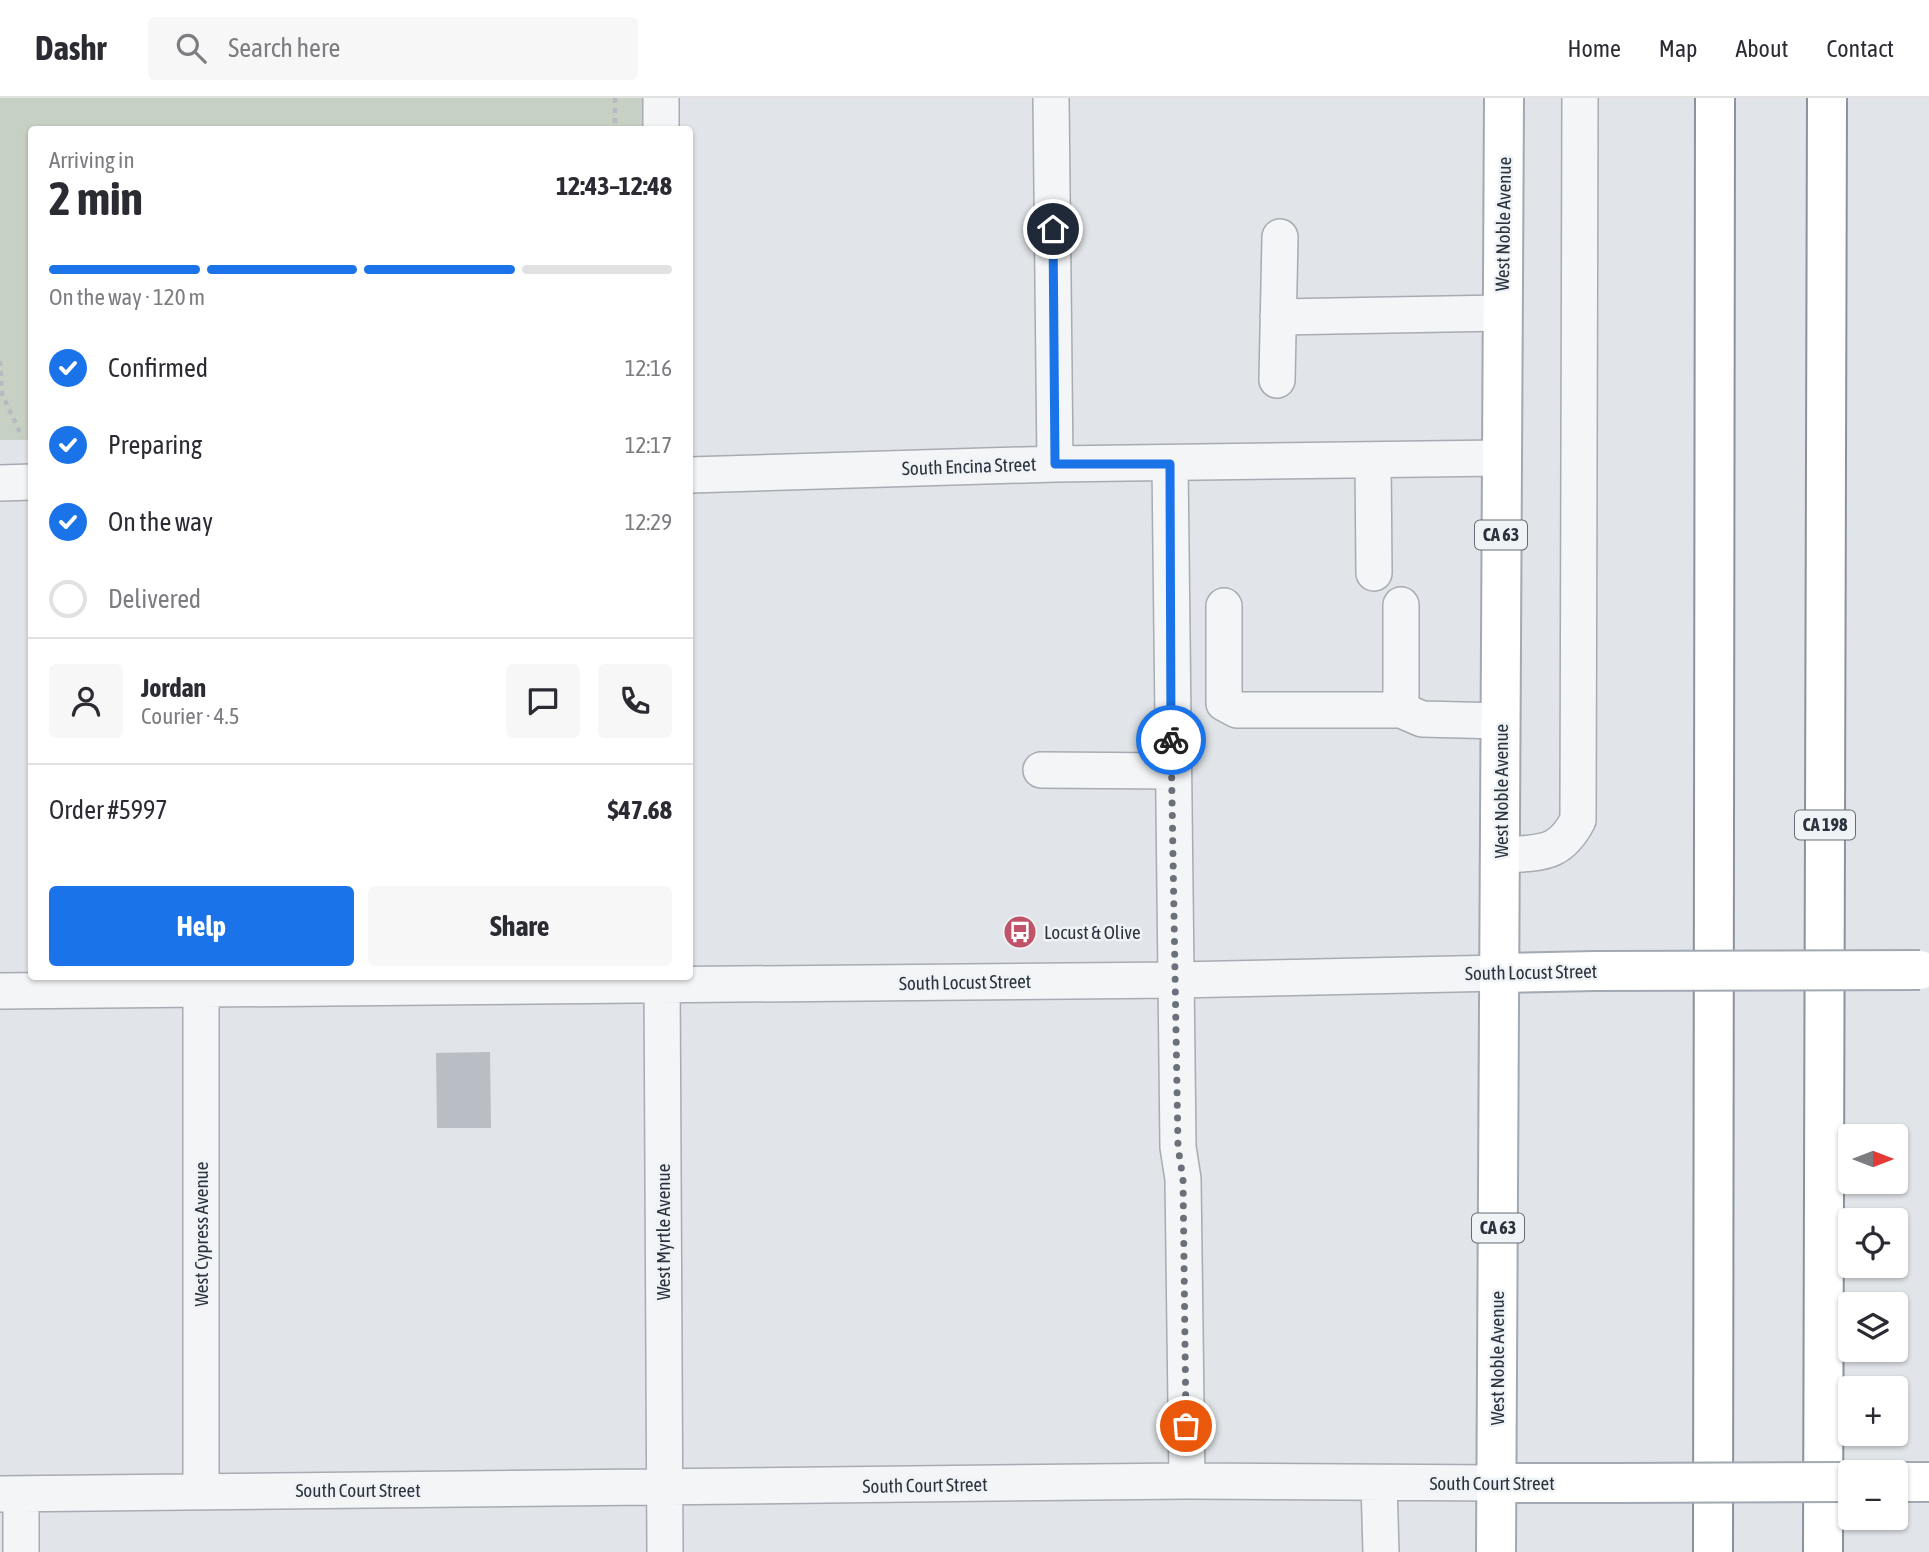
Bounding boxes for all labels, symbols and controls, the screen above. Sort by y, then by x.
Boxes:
search box [148,17,638,80]
text: Dashr [35,29,106,67]
icon: search [172,29,210,67]
text: Search here [228,33,340,63]
text: Home [1567,35,1621,62]
text: Map [1659,35,1697,62]
text: About [1735,35,1788,62]
text: Contact [1826,35,1894,62]
text: Arriving in [49,147,135,173]
street label: West Noble Avenue [1491,157,1515,291]
text: 12:43–12:48 [556,171,672,201]
text: 2 min [49,172,143,225]
pin [1023,199,1083,259]
icon: home [1034,210,1072,248]
text: On the way · 120 m [49,284,205,310]
icon: check [49,349,87,387]
text: Confirmed [108,353,208,383]
text: 12:16 [625,355,672,381]
icon: check [49,426,87,464]
text: Preparing [108,430,202,460]
text: 12:17 [625,432,672,458]
street label: South Encina Street [901,453,1037,479]
icon: check [49,503,87,541]
text: On the way [108,507,213,537]
text: 12:29 [625,509,672,535]
road number: CA 63 [1475,520,1527,550]
text: Delivered [108,584,201,614]
button: person [49,664,123,738]
button: chat [506,664,580,738]
button: phone [598,664,672,738]
text: Jordan [141,673,206,703]
text: Courier · 4.5 [141,703,240,729]
courier [1136,705,1206,775]
icon: bike [1152,721,1190,759]
street label: West Noble Avenue [1490,724,1512,858]
text: Order #5997 [49,795,168,825]
text: $47.68 [608,795,672,825]
road number: CA 198 [1795,810,1855,840]
button: Help [49,886,354,966]
button: Share [368,886,672,966]
bus stop icon: Locust & Olive [1001,913,1039,951]
place label: Locust & Olive [1044,921,1141,943]
street label: South Locust Street [1465,960,1597,984]
street label: South Locust Street [899,970,1031,994]
north arrow [1838,1124,1908,1194]
map controls [1838,1124,1908,1530]
street label: West Cypress Avenue [190,1162,212,1306]
street label: West Myrtle Avenue [652,1164,674,1300]
button: locate [1838,1208,1908,1278]
road number: CA 63 [1472,1213,1524,1242]
street label: West Noble Avenue [1486,1291,1508,1425]
button: layers [1838,1292,1908,1362]
button: + [1838,1376,1908,1446]
pin [1156,1396,1216,1456]
icon: bag [1167,1407,1205,1445]
button: − [1838,1460,1908,1530]
street label: South Court Street [1429,1472,1555,1494]
street label: South Court Street [862,1473,988,1497]
street label: South Court Street [295,1479,421,1501]

